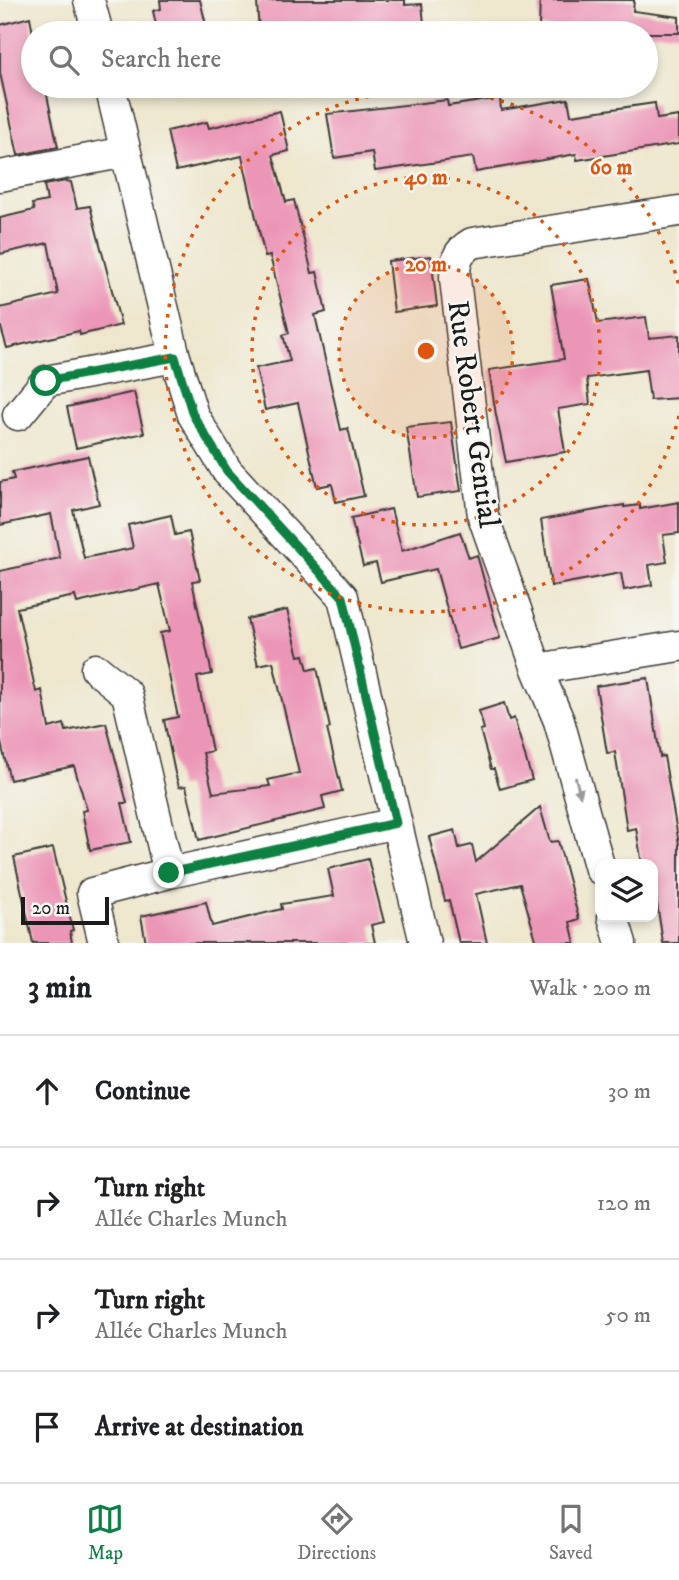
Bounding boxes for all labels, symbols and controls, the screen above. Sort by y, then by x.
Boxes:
search box [21,21,658,98]
icon: search [45,41,83,79]
text: Search here [101,43,221,76]
text: 60 m [590,155,632,181]
text: 40 m [404,165,448,191]
text: 20 m [405,252,447,278]
street label: Rue Robert Gential [438,298,507,530]
centre of rings [414,339,438,363]
route start [30,365,61,396]
one-way arrow [573,776,583,797]
route end [153,857,184,888]
map controls [595,859,658,922]
button: layers [595,859,658,922]
scale bar [21,894,108,926]
text: 20 m [32,897,70,920]
text: 3 min [28,970,92,1007]
text: Walk · 200 m [530,974,651,1003]
icon: ahead [28,1072,66,1110]
text: Continue [95,1075,190,1108]
text: 30 m [608,1077,651,1106]
text: Turn right [95,1172,205,1205]
icon: right [28,1184,66,1222]
text: 120 m [597,1189,651,1218]
text: Allée Charles Munch [95,1205,288,1234]
text: Turn right [95,1284,205,1317]
icon: right [28,1296,66,1334]
text: 50 m [605,1301,651,1330]
text: Allée Charles Munch [95,1317,288,1346]
icon: arrive [28,1408,66,1446]
text: Arrive at destination [95,1411,304,1444]
tab: Map [86,1500,124,1565]
tab: Directions [297,1500,376,1565]
tab: Saved [549,1500,593,1565]

